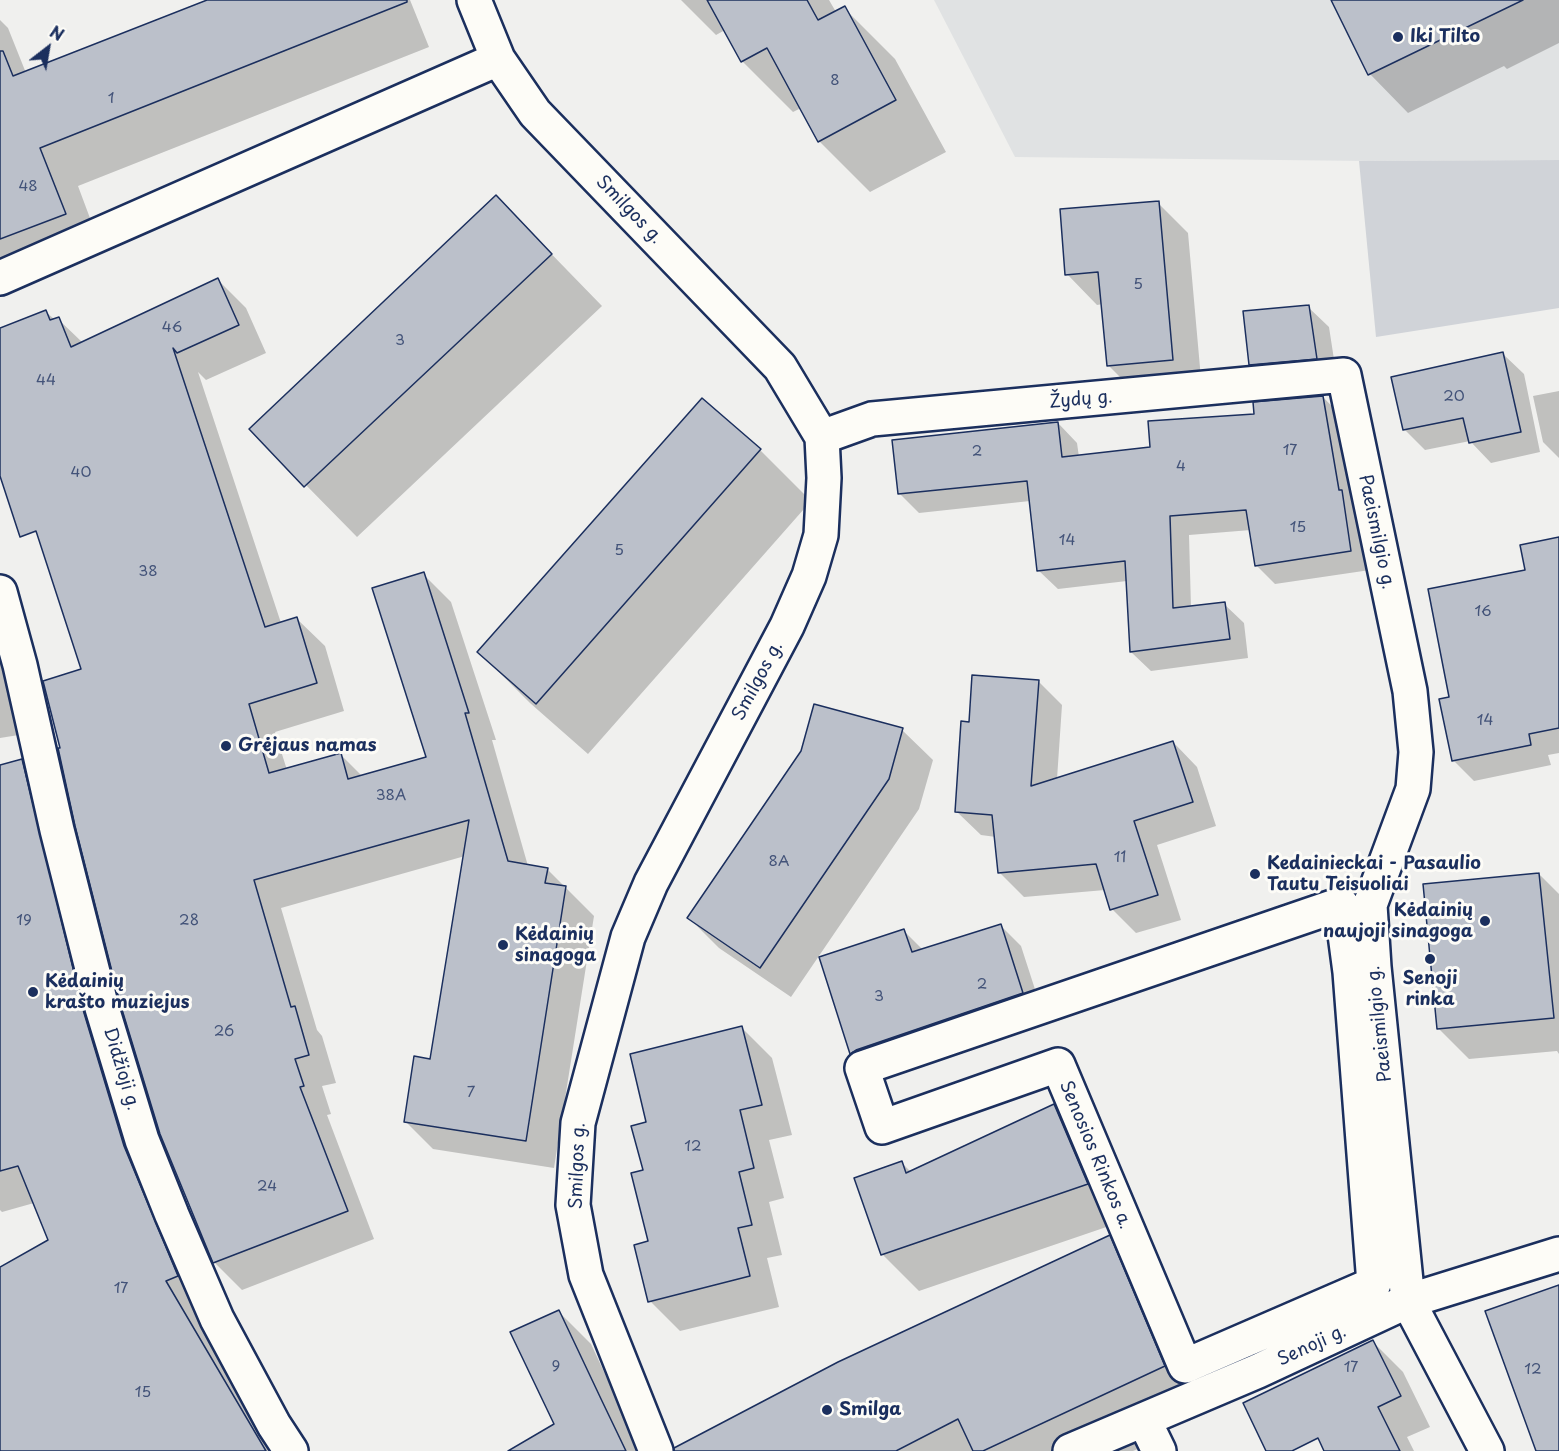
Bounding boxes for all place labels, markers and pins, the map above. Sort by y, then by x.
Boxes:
place label: Iki Tilto [1410,26,1480,48]
marker: Iki Tilto [1391,30,1405,44]
place label: Grėjaus namas [238,735,377,757]
marker: Grėjaus namas [219,739,233,753]
place label: Kedainieckai - Pasaulio Tautu Teisuoliai [1267,853,1481,896]
marker: Kedainieckai - Pasaulio Tautu Teisuoliai [1248,867,1262,881]
place label: Kėdainių naujoji sinagoga [1323,900,1473,942]
marker: Kėdainių naujoji sinagoga [1478,914,1492,928]
place label: Kėdainių sinagoga [515,924,596,966]
marker: Kėdainių sinagoga [496,938,510,952]
marker: Senoji rinka [1423,952,1437,966]
place label: Senoji rinka [1403,968,1457,1010]
place label: Kėdainių krašto muziejus [45,971,189,1014]
marker: Kėdainių krašto muziejus [26,985,40,999]
place label: Smilga [839,1399,901,1421]
marker: Smilga [820,1403,834,1417]

